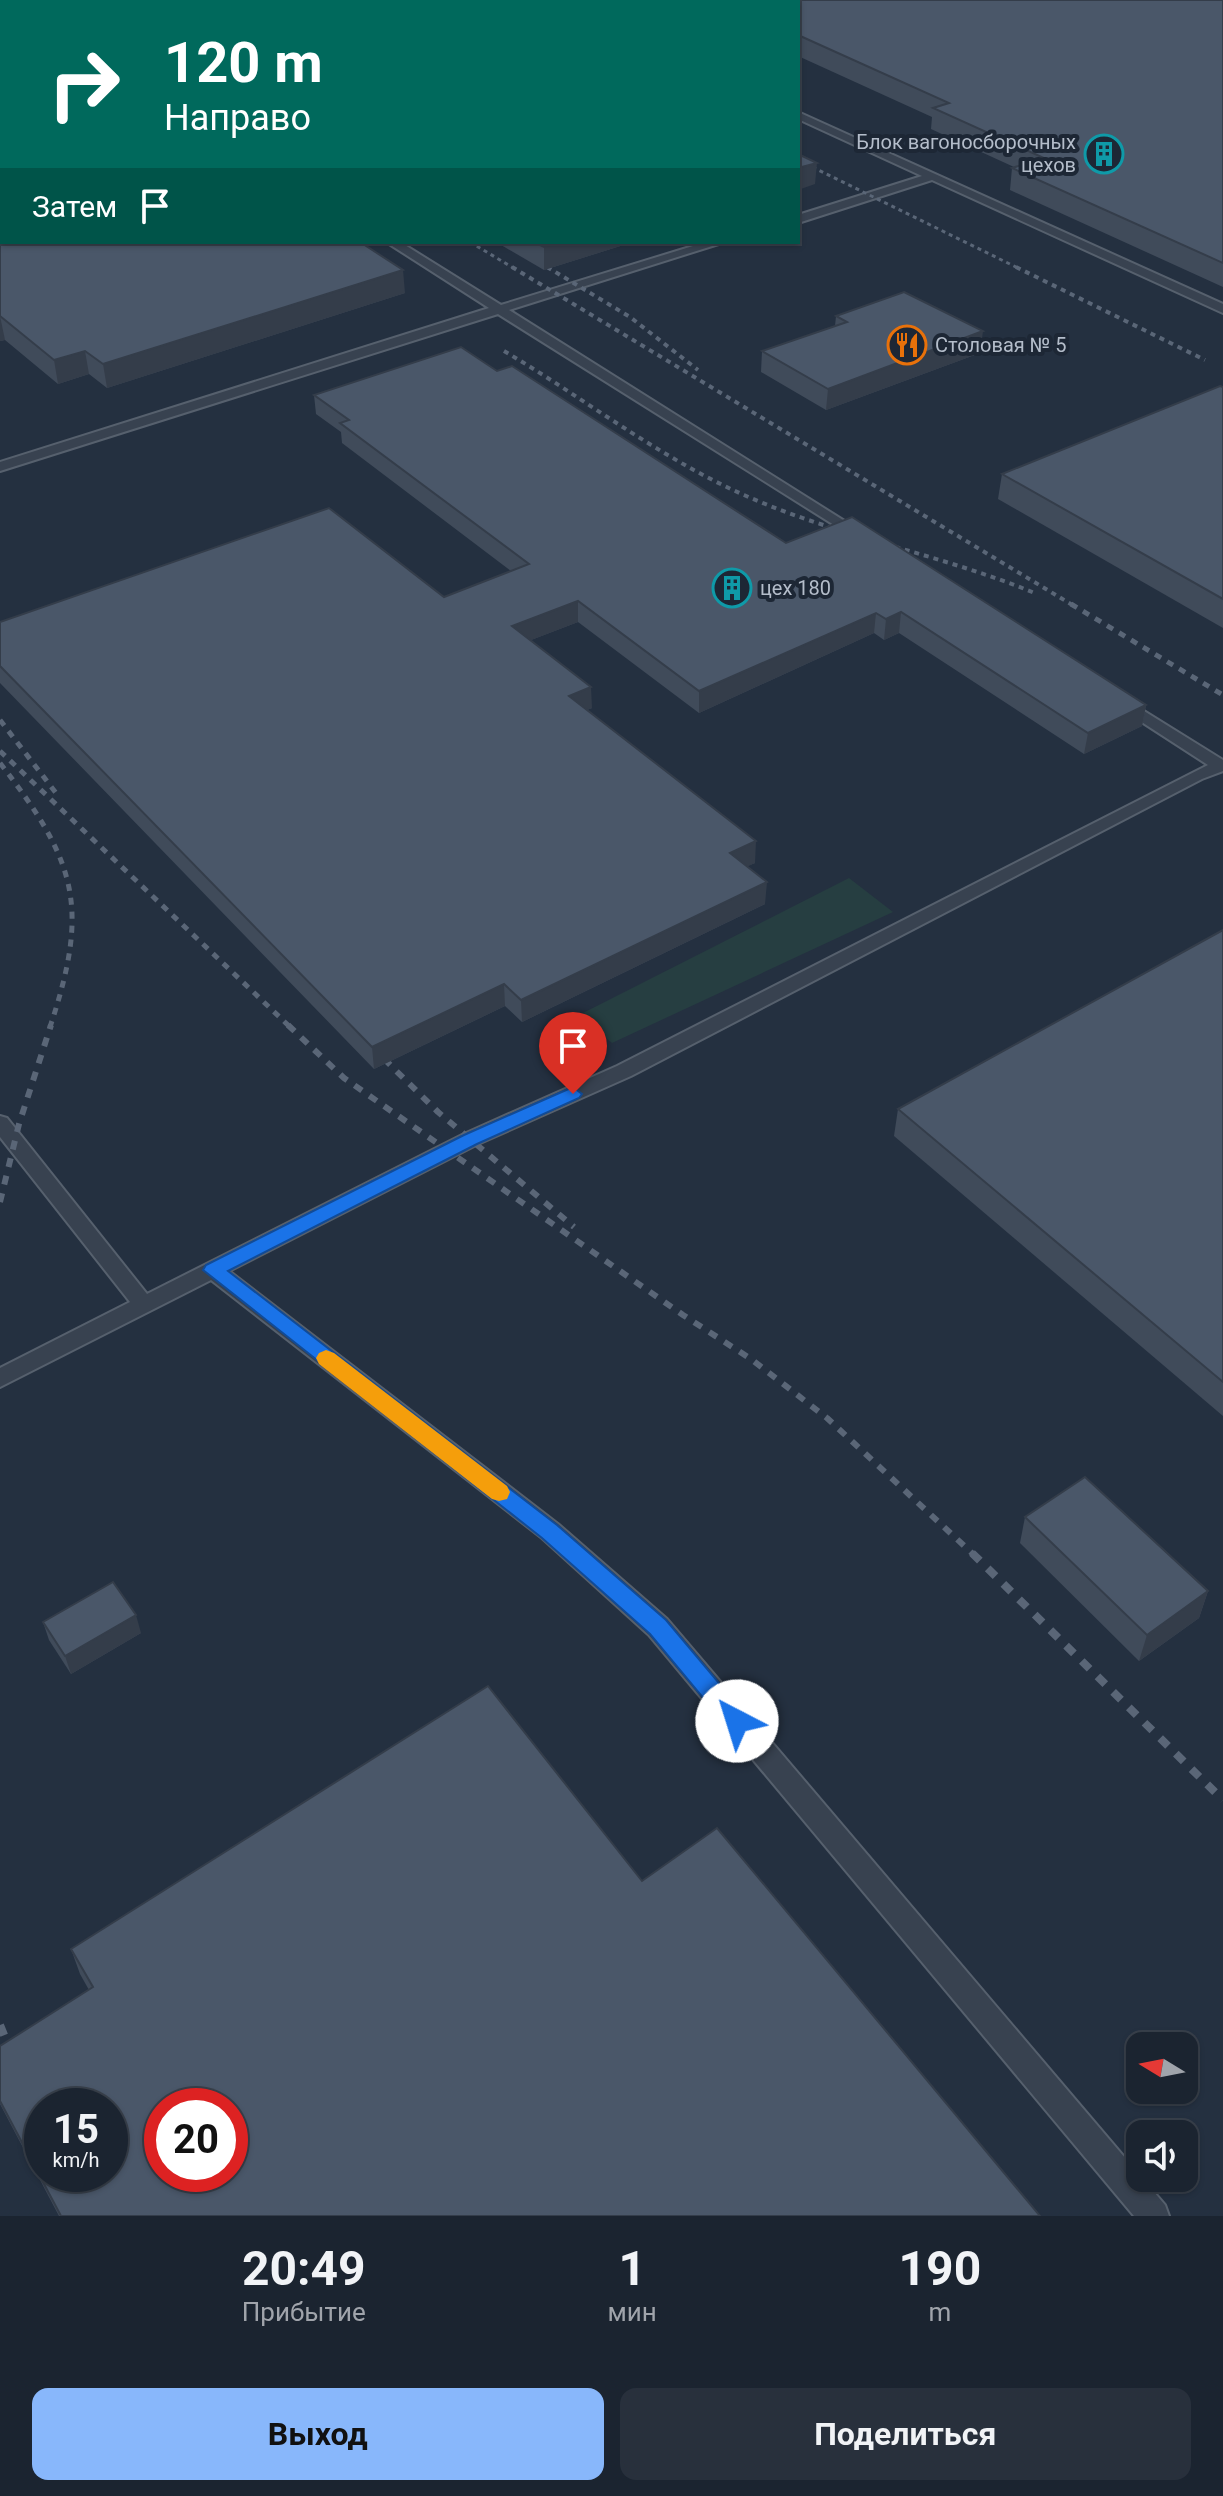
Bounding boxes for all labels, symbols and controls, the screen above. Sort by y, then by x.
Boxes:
text: 120 m [164,30,323,96]
icon: right [32,32,136,136]
text: Направо [164,97,311,139]
place label: Блок вагоносборочных цехов [856,130,1076,177]
building icon: Блок вагоносборочных цехов [1083,133,1125,175]
icon: arrive [133,184,177,228]
text: Затем [32,189,117,224]
restaurant icon: Столовая № 5 [886,324,928,366]
place label: Столовая № 5 [935,333,1066,357]
building icon: цех 180 [711,567,753,609]
place label: цех 180 [760,576,831,600]
pin [539,1012,607,1094]
icon: arrive [551,1024,595,1068]
position arrow [695,1679,779,1763]
north arrow [1126,2032,1198,2104]
map controls [1126,2032,1198,2192]
speed limit sign: 20 [144,2088,248,2192]
text: 15 [53,2106,99,2153]
button: sound [1126,2120,1198,2192]
text: km/h [53,2148,99,2172]
text: 20:49 [242,2240,366,2297]
text: 1 [618,2240,646,2297]
text: 190 [899,2240,981,2297]
text: Прибытие [242,2297,366,2327]
text: мин [608,2297,657,2327]
text: m [928,2297,951,2327]
button: Выход [32,2388,604,2480]
button: Поделиться [620,2388,1191,2480]

